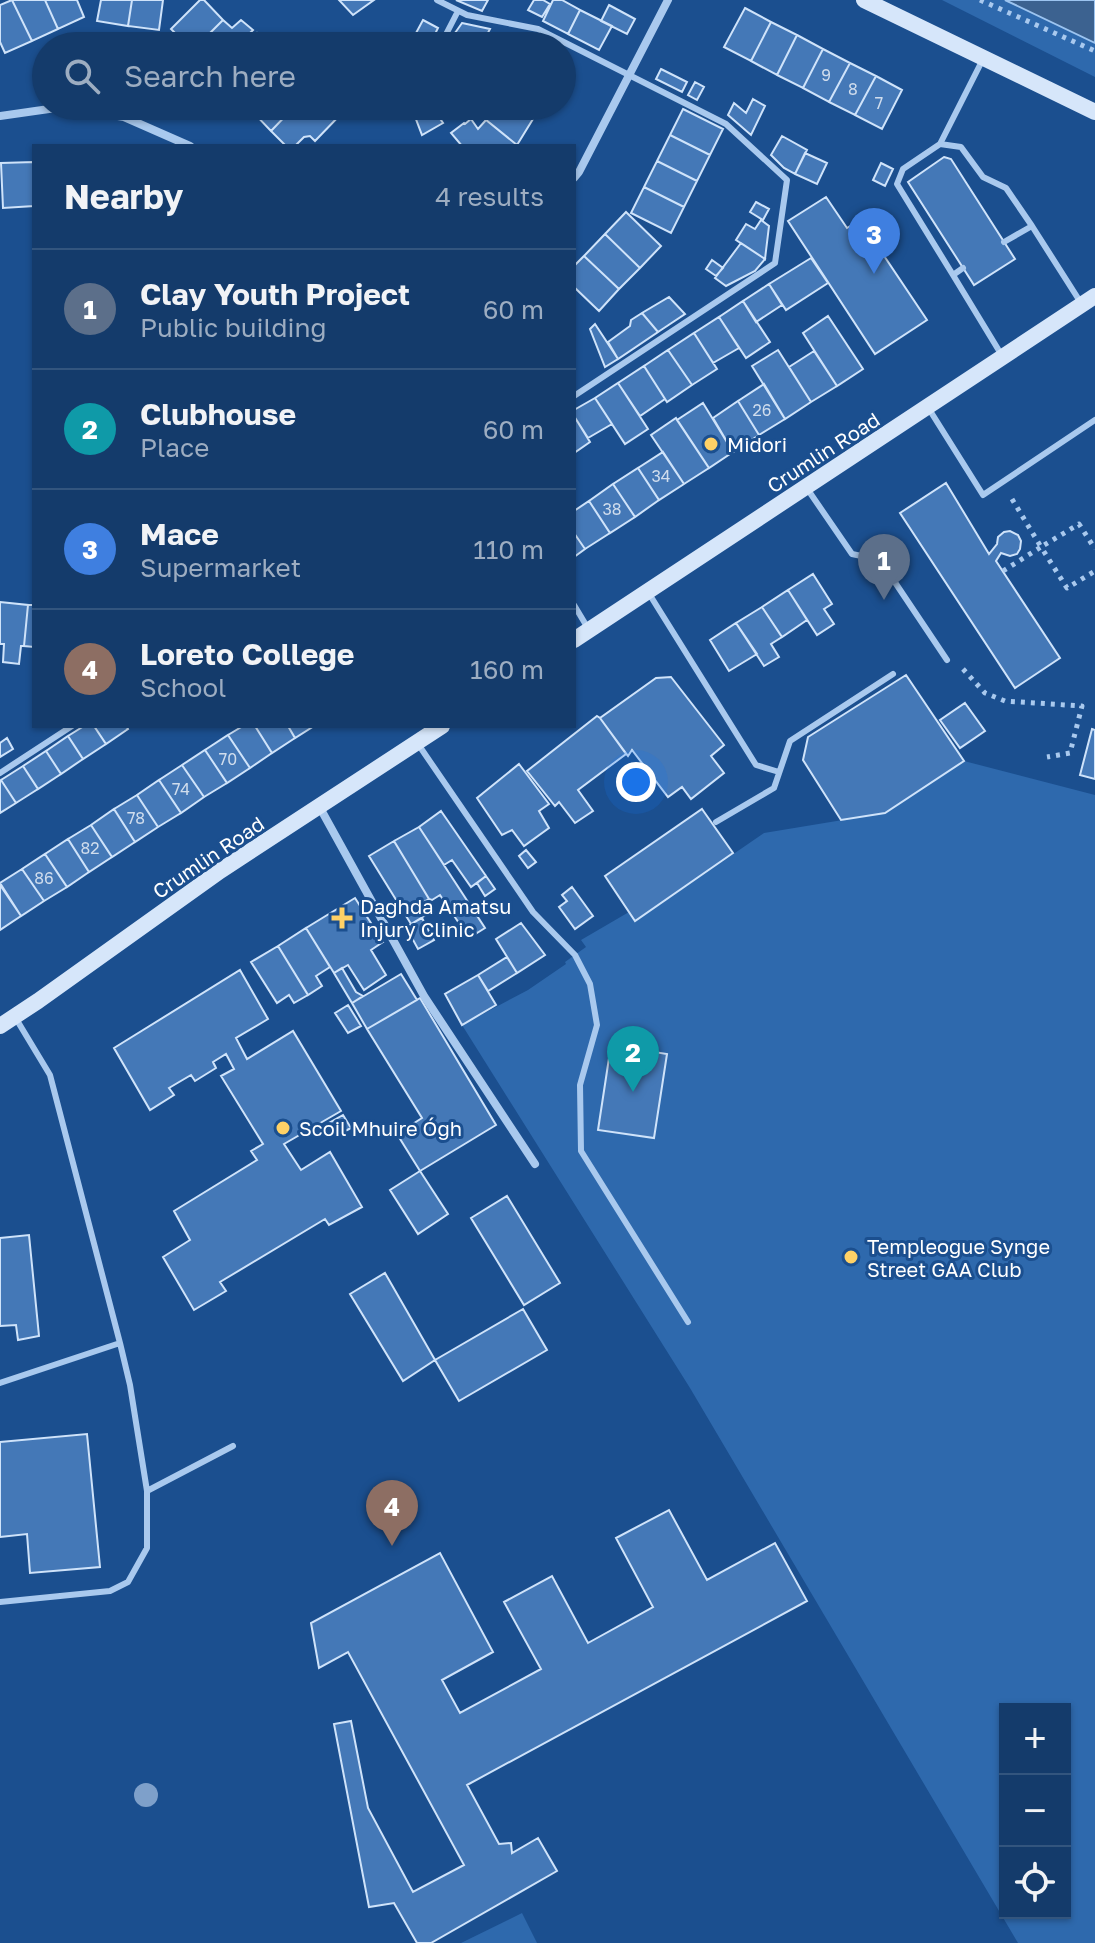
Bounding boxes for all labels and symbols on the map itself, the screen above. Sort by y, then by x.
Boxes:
house number: 9 [821,65,831,85]
house number: 8 [848,79,858,99]
house number: 7 [875,93,883,113]
pin: 3 [848,208,900,274]
house number: 26 [753,400,771,420]
street label: Crumlin Road [762,407,884,497]
place label: Midori [727,432,787,456]
marker: Midori [702,435,720,453]
house number: 34 [651,466,671,486]
house number: 38 [602,499,622,519]
pin: 1 [858,534,910,600]
house number: 70 [219,749,237,769]
your location [616,762,656,802]
house number: 74 [172,779,190,799]
house number: 78 [127,808,145,828]
street label: Crumlin Road [148,811,268,903]
house number: 82 [80,838,100,858]
house number: 86 [34,868,54,888]
place label: Daghda Amatsu Injury Clinic [360,894,511,941]
marker: Daghda Amatsu Injury Clinic [331,907,353,929]
pin: 2 [607,1026,659,1092]
place label: Scoil Mhuire Ógh [299,1116,462,1140]
marker: Scoil Mhuire Ógh [274,1119,292,1137]
place label: Templeogue Synge Street GAA Club [867,1234,1050,1281]
marker: Templeogue Synge Street GAA Club [842,1248,860,1266]
pin: 4 [366,1480,418,1546]

